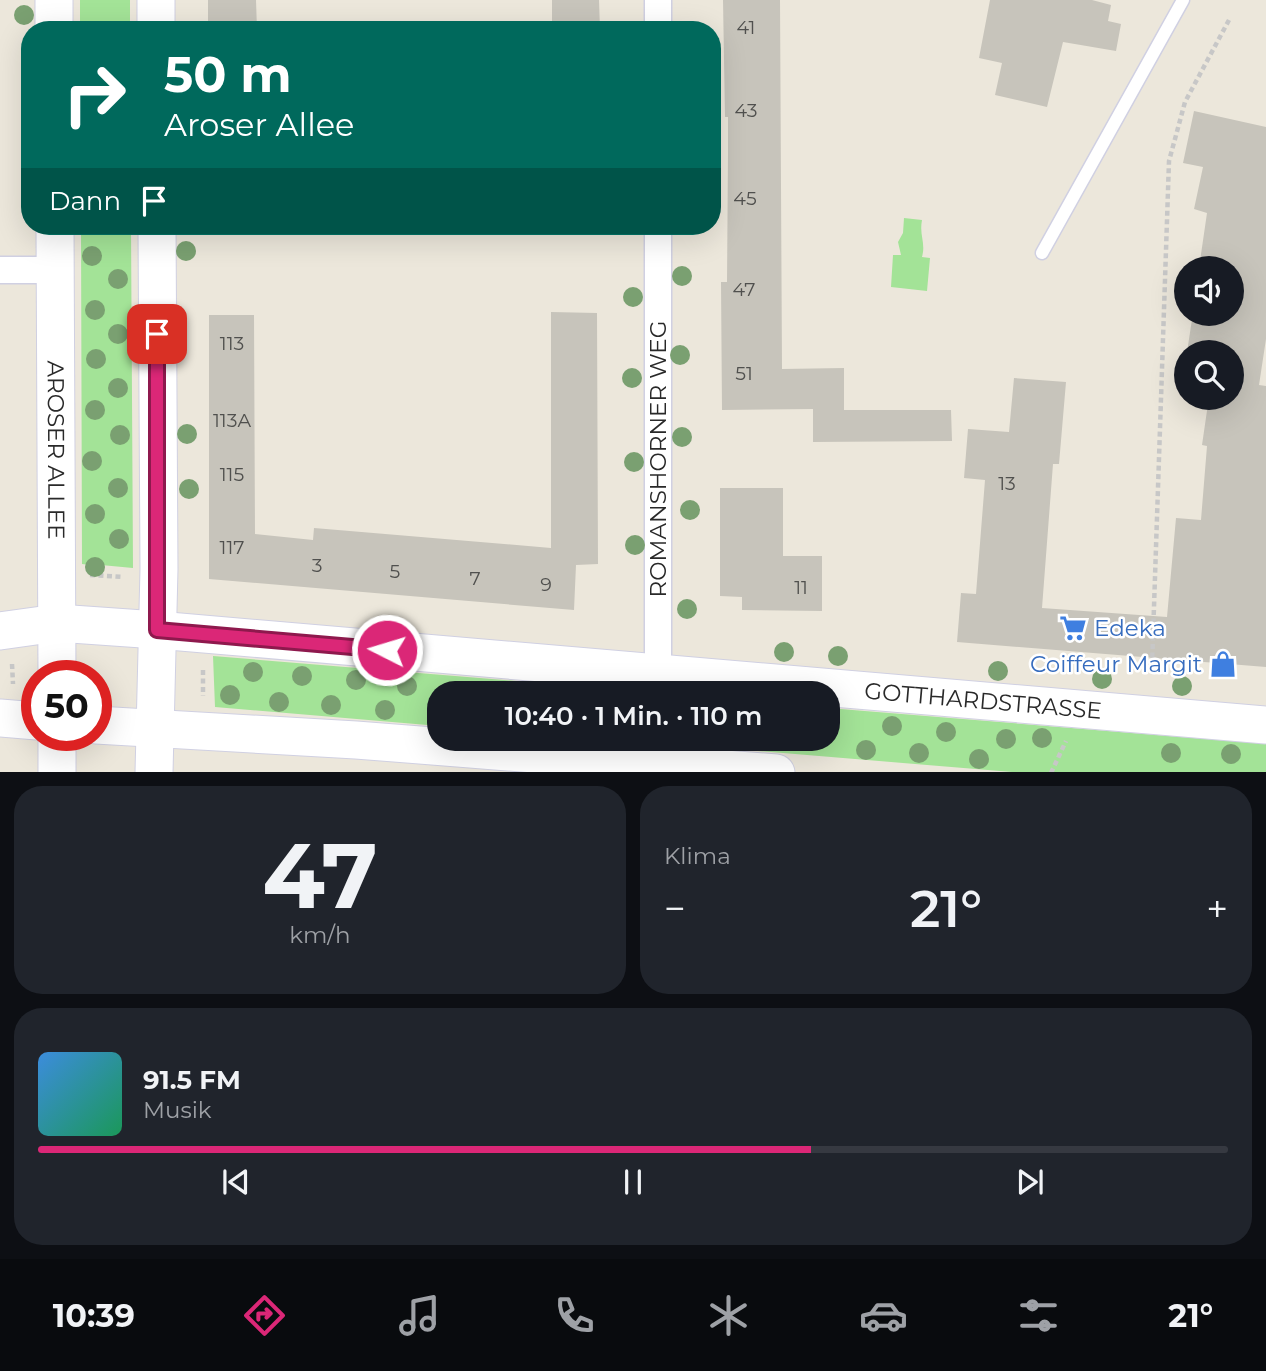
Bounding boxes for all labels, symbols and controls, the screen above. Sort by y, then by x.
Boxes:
house number: 41 [737,16,755,39]
text: 50 m [164,45,292,104]
icon: right [49,49,140,140]
house number: 43 [735,99,758,122]
text: Aroser Allee [164,105,354,144]
icon: arrive [135,182,173,220]
text: Dann [49,185,121,217]
house number: 45 [733,187,757,210]
map controls [1174,256,1244,410]
button: sound [1174,256,1244,326]
house number: 47 [733,278,755,301]
pin [127,304,187,364]
icon: arrive [138,315,176,353]
street label: ROMANSHORNER WEG [644,321,672,597]
house number: 113 [220,332,244,355]
button: search [1174,340,1244,410]
street label: AROSER ALLEE [42,360,70,540]
house number: 51 [735,362,753,385]
house number: 113A [213,409,251,432]
house number: 115 [220,463,244,486]
house number: 13 [998,472,1016,495]
house number: 117 [220,536,244,559]
house number: 3 [312,554,322,577]
house number: 5 [390,560,401,583]
house number: 7 [469,567,481,590]
house number: 9 [540,573,552,596]
house number: 11 [794,576,808,599]
position arrow [350,613,424,687]
supermarket icon: Edeka [1058,613,1088,643]
place label: Edeka [1094,614,1166,642]
shop icon: Coiffeur Margit [1208,649,1238,679]
place label: Coiffeur Margit [1030,650,1202,678]
speed limit sign: 50 [21,660,112,751]
street label: GOTTHARDSTRASSE [863,677,1103,725]
text: 10:40 · 1 Min. · 110 m [505,700,762,732]
text: 47 [262,820,378,931]
text: Klima [664,842,731,870]
text: 21° [910,877,982,940]
text: − [664,885,686,932]
text: + [1206,885,1228,932]
text: km/h [289,921,351,949]
text: 91.5 FM [143,1064,241,1096]
text: Musik [143,1096,212,1124]
icon: previous [217,1163,255,1201]
icon: pause [614,1163,652,1201]
icon: next [1011,1163,1049,1201]
icon: directions [240,1291,289,1340]
icon: music [395,1291,444,1340]
icon: phone [550,1291,599,1340]
icon: climate [704,1291,753,1340]
icon: car [859,1291,908,1340]
icon: filters [1014,1291,1063,1340]
text: 10:39 [53,1296,135,1335]
text: 21° [1168,1296,1213,1335]

